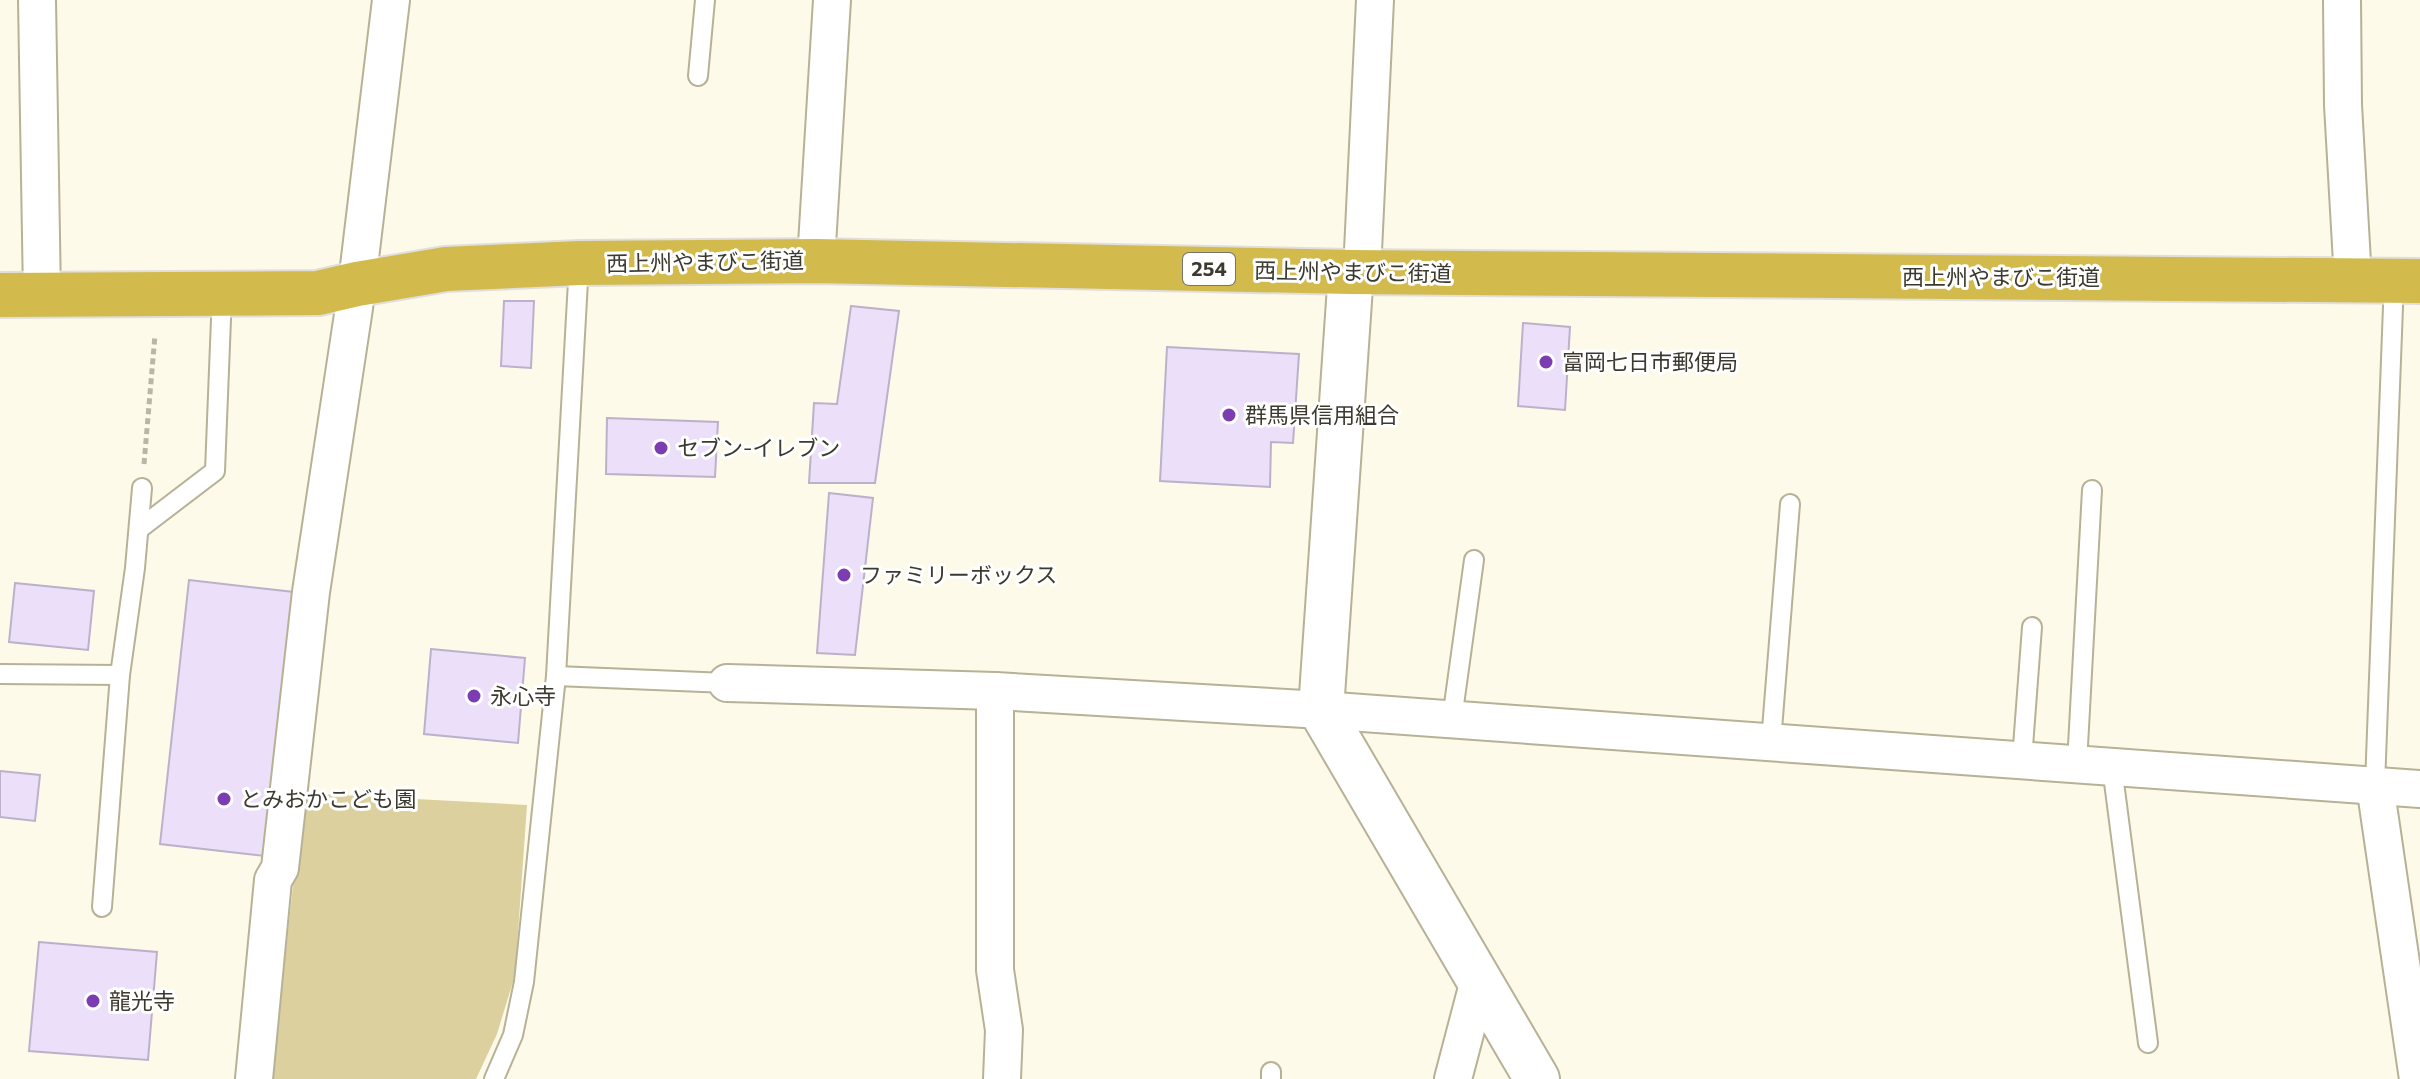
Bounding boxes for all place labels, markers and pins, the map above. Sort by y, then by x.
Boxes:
place label: 富岡七日市郵便局 [1562,348,1738,375]
marker: 富岡七日市郵便局 [1537,353,1555,371]
place label: 群馬県信用組合 [1245,401,1399,428]
marker: 群馬県信用組合 [1220,406,1238,424]
place label: セブン-イレブン [677,434,840,461]
marker: セブン-イレブン [652,439,670,457]
place label: ファミリーボックス [860,561,1057,588]
marker: ファミリーボックス [835,566,853,584]
place label: 永心寺 [490,682,556,709]
marker: 永心寺 [465,687,483,705]
place label: とみおかこども園 [240,785,416,812]
marker: とみおかこども園 [215,790,233,808]
place label: 龍光寺 [109,987,175,1014]
marker: 龍光寺 [84,992,102,1010]

